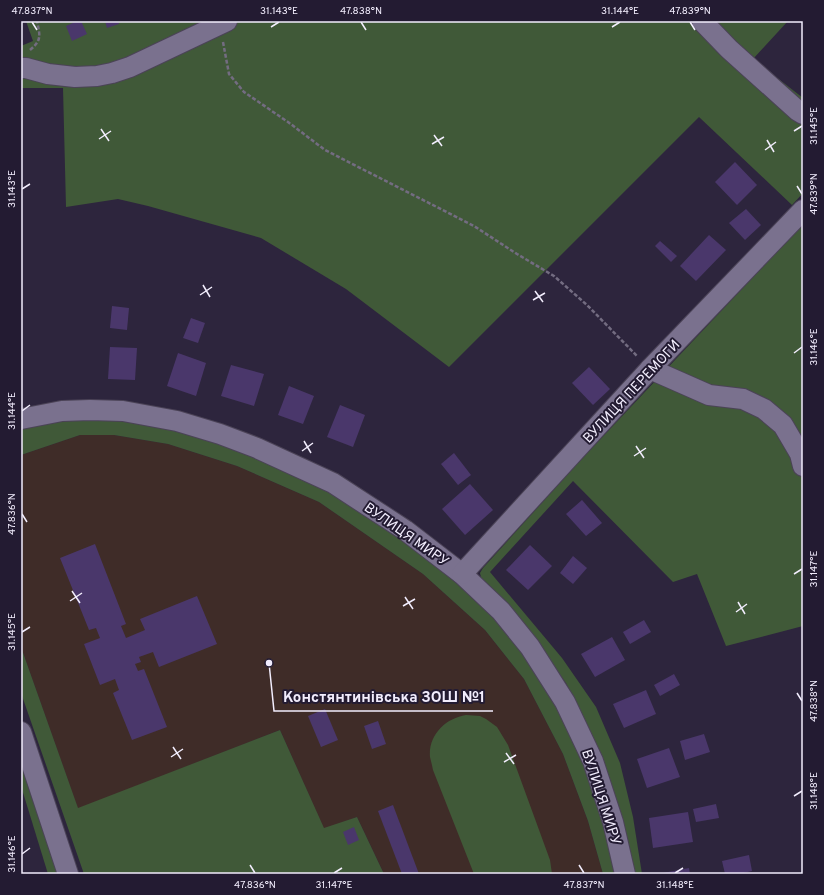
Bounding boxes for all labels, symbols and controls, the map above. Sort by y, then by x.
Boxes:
text: 47.837°N [11,5,53,18]
text: 31.143°E [260,5,298,18]
text: 47.838°N [340,5,382,18]
text: 31.144°E [601,5,639,18]
text: 47.839°N [669,5,711,18]
text: 31.145°E [808,107,821,145]
text: 31.143°E [6,170,19,208]
text: 47.839°N [808,173,821,215]
text: 31.146°E [808,328,821,366]
street label: ВУЛИЦЯ ПЕРЕМОГИ [580,337,684,447]
text: 31.144°E [6,392,19,430]
text: 47.836°N [6,493,19,535]
street label: ВУЛИЦЯ МИРУ [360,500,452,571]
text: 31.147°E [808,551,821,587]
text: 31.145°E [6,613,19,651]
text: 47.838°N [808,680,821,722]
callout: Констянтинівська ЗОШ №1 [274,684,493,711]
text: Констянтинівська ЗОШ №1 [283,689,485,708]
street label: ВУЛИЦЯ МИРУ [577,747,624,847]
text: 31.148°E [808,772,821,810]
text: 31.146°E [6,835,19,873]
text: 47.836°N [234,879,276,892]
text: 31.147°E [316,879,352,892]
text: 47.837°N [563,879,605,892]
text: 31.148°E [656,879,694,892]

